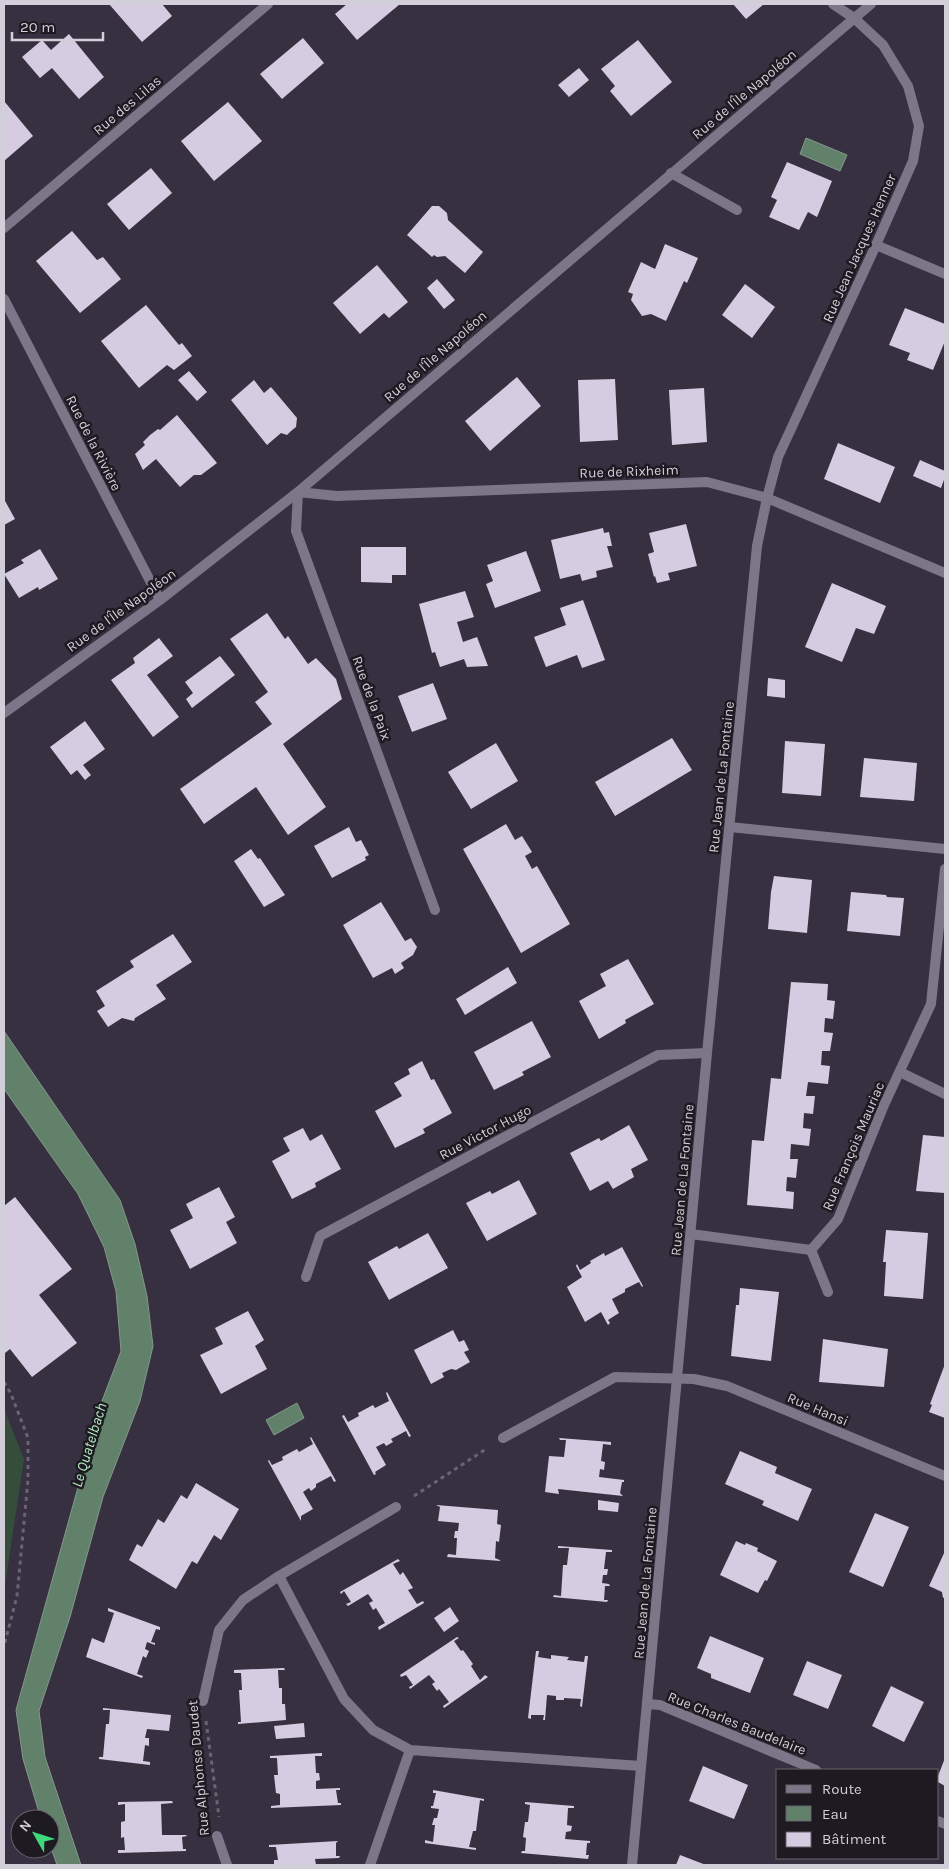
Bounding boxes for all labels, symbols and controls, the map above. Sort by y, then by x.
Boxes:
scale bar [12,10,104,42]
text: 20 m [20,18,55,36]
street label: Rue de l'Île Napoléon [689,46,800,143]
street label: Rue des Lilas [90,72,165,139]
street label: Rue Jean Jacques Henner [819,170,900,325]
street label: Rue de l'Île Napoléon [380,307,490,406]
street label: Rue de la Rivière [62,393,125,494]
street label: Rue de Rixheim [579,461,679,482]
street label: Rue de l'Île Napoléon [63,565,179,656]
street label: Rue de la Paix [348,654,395,742]
street label: Rue Jean de La Fontaine [705,701,738,854]
street label: Rue François Mauriac [819,1079,888,1213]
street label: Rue Victor Hugo [436,1101,534,1164]
street label: Rue Jean de La Fontaine [667,1104,698,1257]
street label: Rue Hansi [785,1389,851,1430]
water label: Le Quatelbach [68,1401,110,1489]
street label: Rue Jean de La Fontaine [630,1507,661,1660]
street label: Rue Charles Baudelaire [665,1688,808,1759]
street label: Rue Alphonse Daudet [184,1699,213,1837]
legend [776,1769,939,1859]
text: Route [822,1780,862,1798]
text: Eau [822,1805,848,1823]
north arrow [10,1809,60,1859]
text: N [16,1817,35,1835]
text: Bâtiment [822,1830,886,1848]

